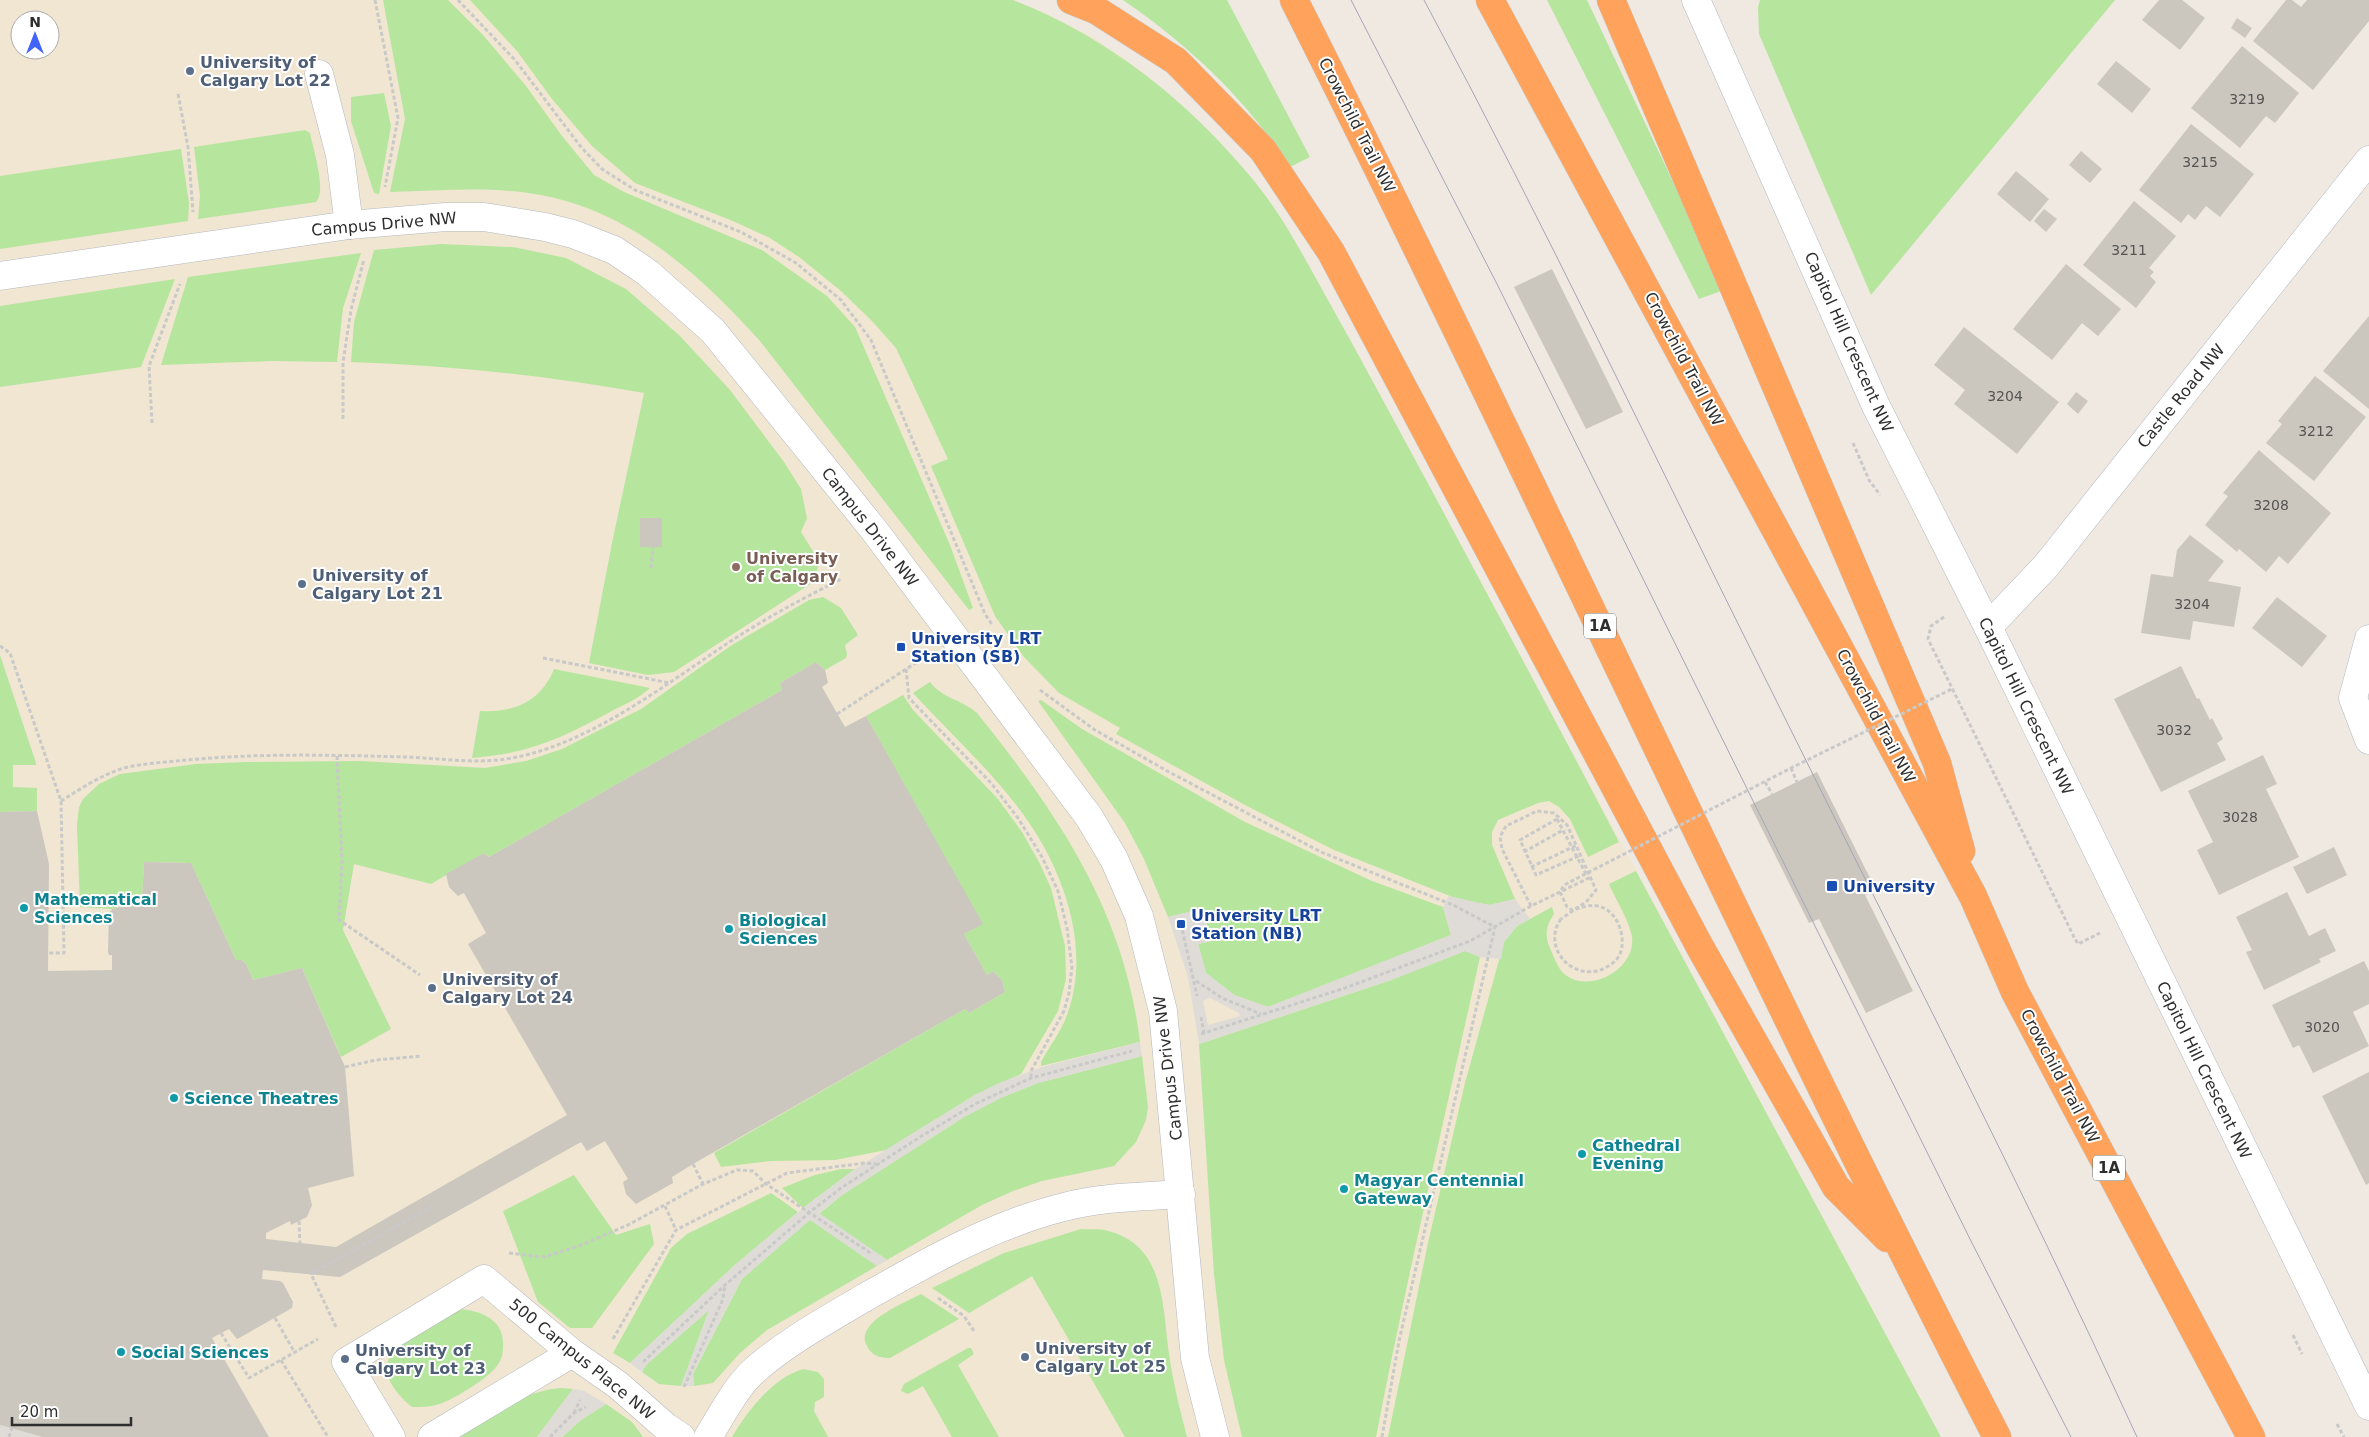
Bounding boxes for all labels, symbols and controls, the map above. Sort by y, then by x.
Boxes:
north arrow [10,10,60,60]
text: N [29,14,41,30]
place label: University of Calgary Lot 22 [200,53,331,90]
street label: Crowchild Trail NW [1315,54,1399,196]
marker: University of Calgary Lot 22 [184,65,196,77]
house number: 3219 [2229,91,2265,107]
house number: 3215 [2182,154,2218,170]
street label: Campus Drive NW [311,208,458,240]
house number: 3211 [2111,242,2147,258]
street label: Capitol Hill Crescent NW [1801,249,1897,435]
street label: Crowchild Trail NW [1641,289,1727,429]
street label: Castle Road NW [2133,340,2229,452]
house number: 3204 [1987,388,2023,404]
house number: 3212 [2298,423,2334,439]
street label: Campus Drive NW [818,464,922,590]
house number: 3208 [2253,497,2289,513]
place label: University of Calgary [746,549,839,586]
marker: University of Calgary [730,561,742,573]
place label: University of Calgary Lot 21 [312,566,443,603]
marker: University of Calgary Lot 21 [296,578,308,590]
house number: 3204 [2174,596,2210,612]
road number: 1A [1584,614,1616,638]
street label: Capitol Hill Crescent NW [1975,614,2077,798]
place label: University LRT Station (SB) [911,629,1041,666]
marker: University LRT Station (SB) [895,641,907,653]
street label: Crowchild Trail NW [1833,646,1919,786]
house number: 3032 [2156,722,2192,738]
house number: 3028 [2222,809,2258,825]
place label: University [1843,877,1936,896]
marker: University [1825,879,1839,893]
place label: Mathematical Sciences [34,890,157,927]
marker: Mathematical Sciences [18,902,30,914]
place label: University LRT Station (NB) [1191,906,1321,943]
place label: Biological Sciences [739,911,827,948]
marker: University LRT Station (NB) [1175,918,1187,930]
marker: Biological Sciences [723,923,735,935]
place label: University of Calgary Lot 24 [442,970,573,1007]
street label: Capitol Hill Crescent NW [2153,978,2255,1162]
marker: University of Calgary Lot 24 [426,982,438,994]
street label: Campus Drive NW [1150,994,1186,1142]
street label: Crowchild Trail NW [2017,1006,2103,1146]
house number: 3020 [2304,1019,2340,1035]
place label: Science Theatres [184,1089,339,1108]
marker: Science Theatres [168,1092,180,1104]
place label: Cathedral Evening [1592,1136,1680,1173]
marker: Cathedral Evening [1576,1148,1588,1160]
road number: 1A [2093,1156,2125,1180]
place label: Magyar Centennial Gateway [1354,1171,1524,1208]
marker: Magyar Centennial Gateway [1338,1183,1350,1195]
street label: 500 Campus Place NW [506,1295,659,1424]
place label: University of Calgary Lot 25 [1035,1339,1166,1376]
place label: University of Calgary Lot 23 [355,1341,486,1378]
place label: Social Sciences [131,1343,269,1362]
marker: Social Sciences [115,1346,127,1358]
marker: University of Calgary Lot 25 [1019,1351,1031,1363]
marker: University of Calgary Lot 23 [339,1353,351,1365]
scale bar [12,1394,131,1426]
text: 20 m [20,1403,58,1421]

